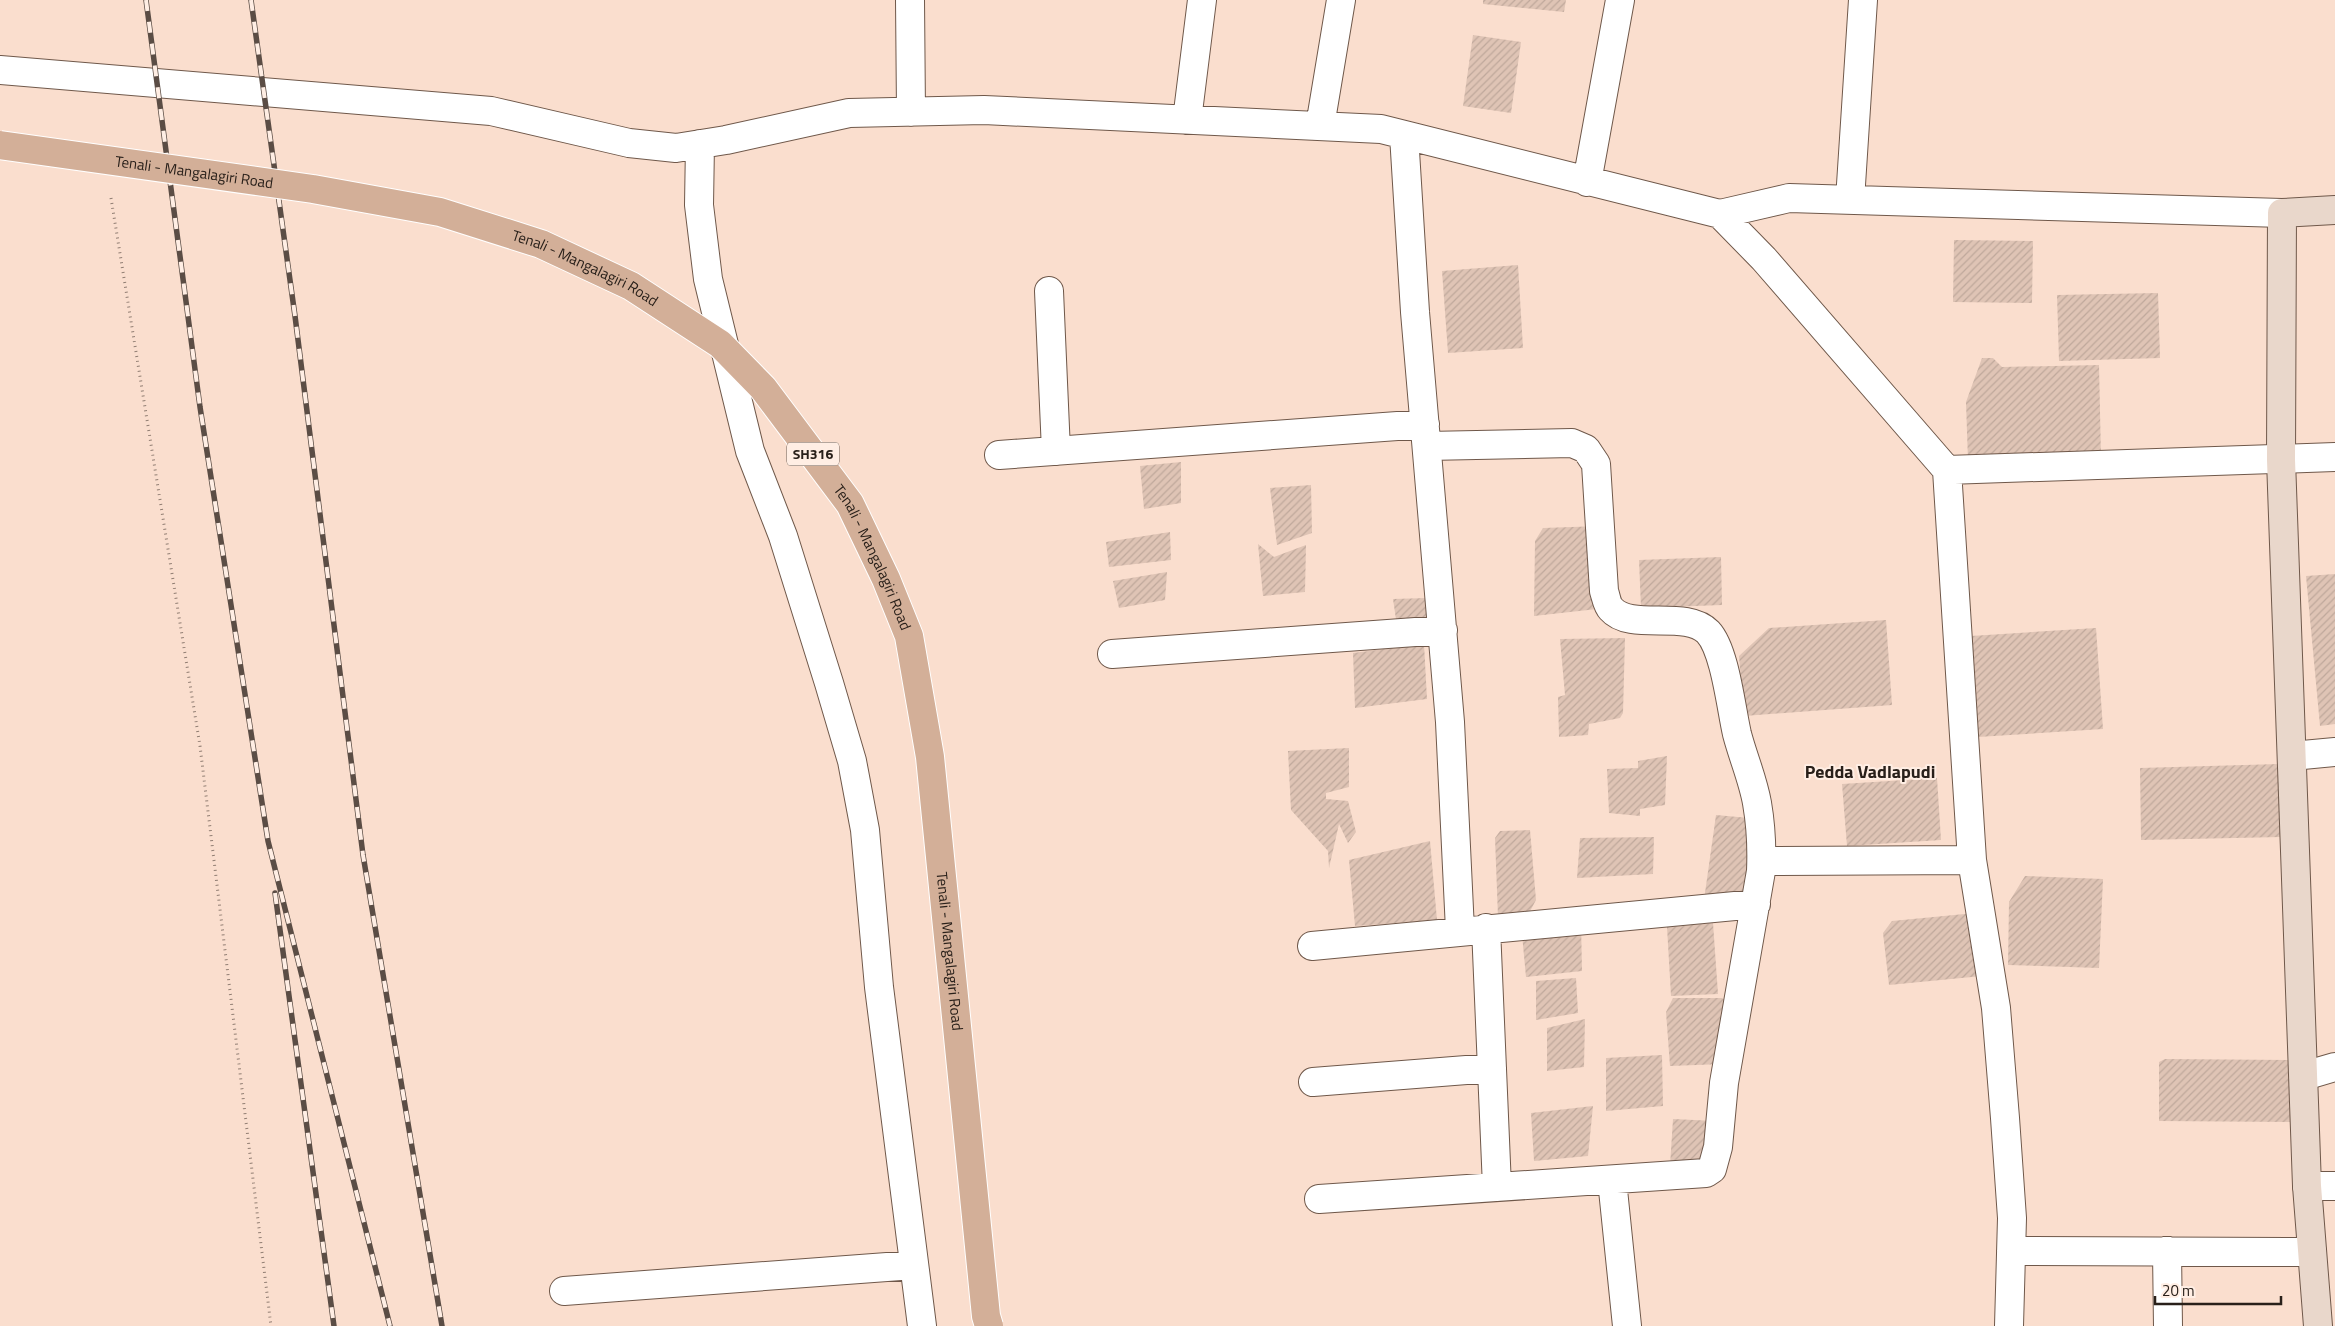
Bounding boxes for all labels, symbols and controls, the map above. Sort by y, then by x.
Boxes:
street label: Tenali - Mangalagiri Road [114,149,275,194]
street label: Tenali - Mangalagiri Road [509,224,663,312]
road number: SH316 [787,442,839,466]
street label: Tenali - Mangalagiri Road [828,479,917,634]
district label: Pedda Vadlapudi [1805,758,1935,785]
street label: Tenali - Mangalagiri Road [931,871,969,1032]
scale bar [2155,1274,2281,1306]
text: 20 m [2162,1279,2195,1302]

